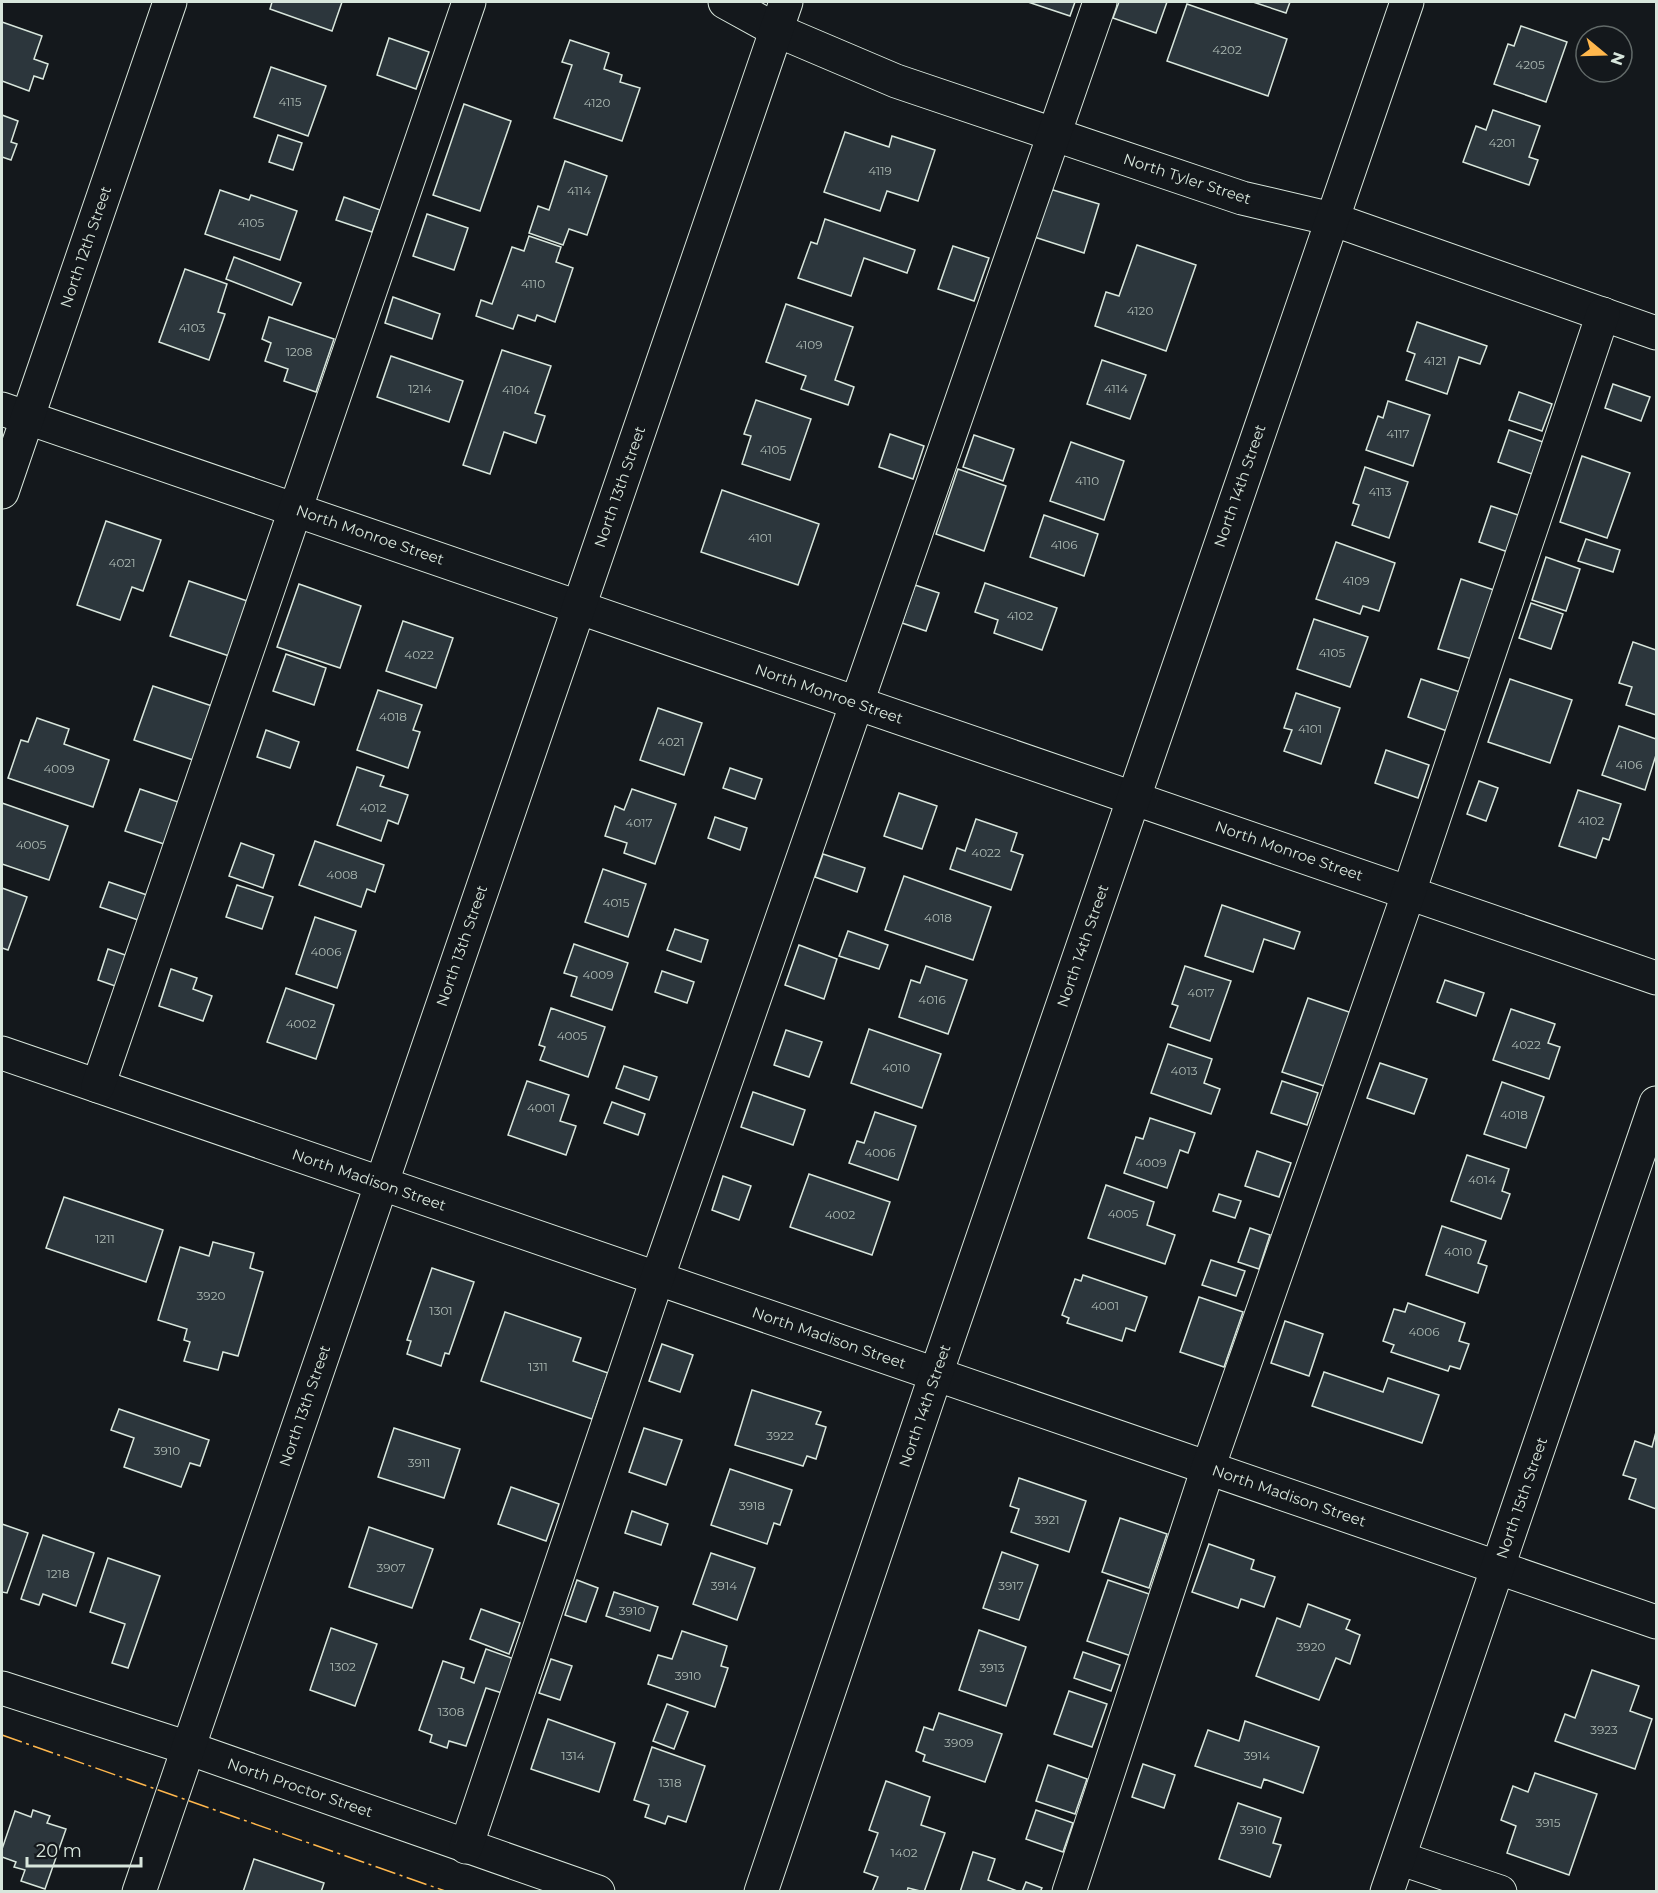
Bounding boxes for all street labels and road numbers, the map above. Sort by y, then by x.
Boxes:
street label: North Tyler Street [1121,149,1253,208]
street label: North 12th Street [56,183,115,310]
street label: North 14th Street [1210,422,1269,550]
street label: North 13th Street [590,424,649,550]
street label: North Monroe Street [294,500,447,569]
street label: North Monroe Street [753,659,906,728]
street label: North Monroe Street [1213,816,1366,885]
street label: North 14th Street [1053,882,1112,1010]
street label: North 13th Street [432,883,491,1009]
street label: North Madison Street [290,1144,449,1215]
street label: North Madison Street [750,1302,909,1373]
street label: North 14th Street [895,1342,954,1470]
street label: North 13th Street [275,1343,334,1469]
street label: North 15th Street [1492,1435,1551,1561]
street label: North Madison Street [1210,1460,1369,1531]
street label: North Proctor Street [225,1754,375,1821]

